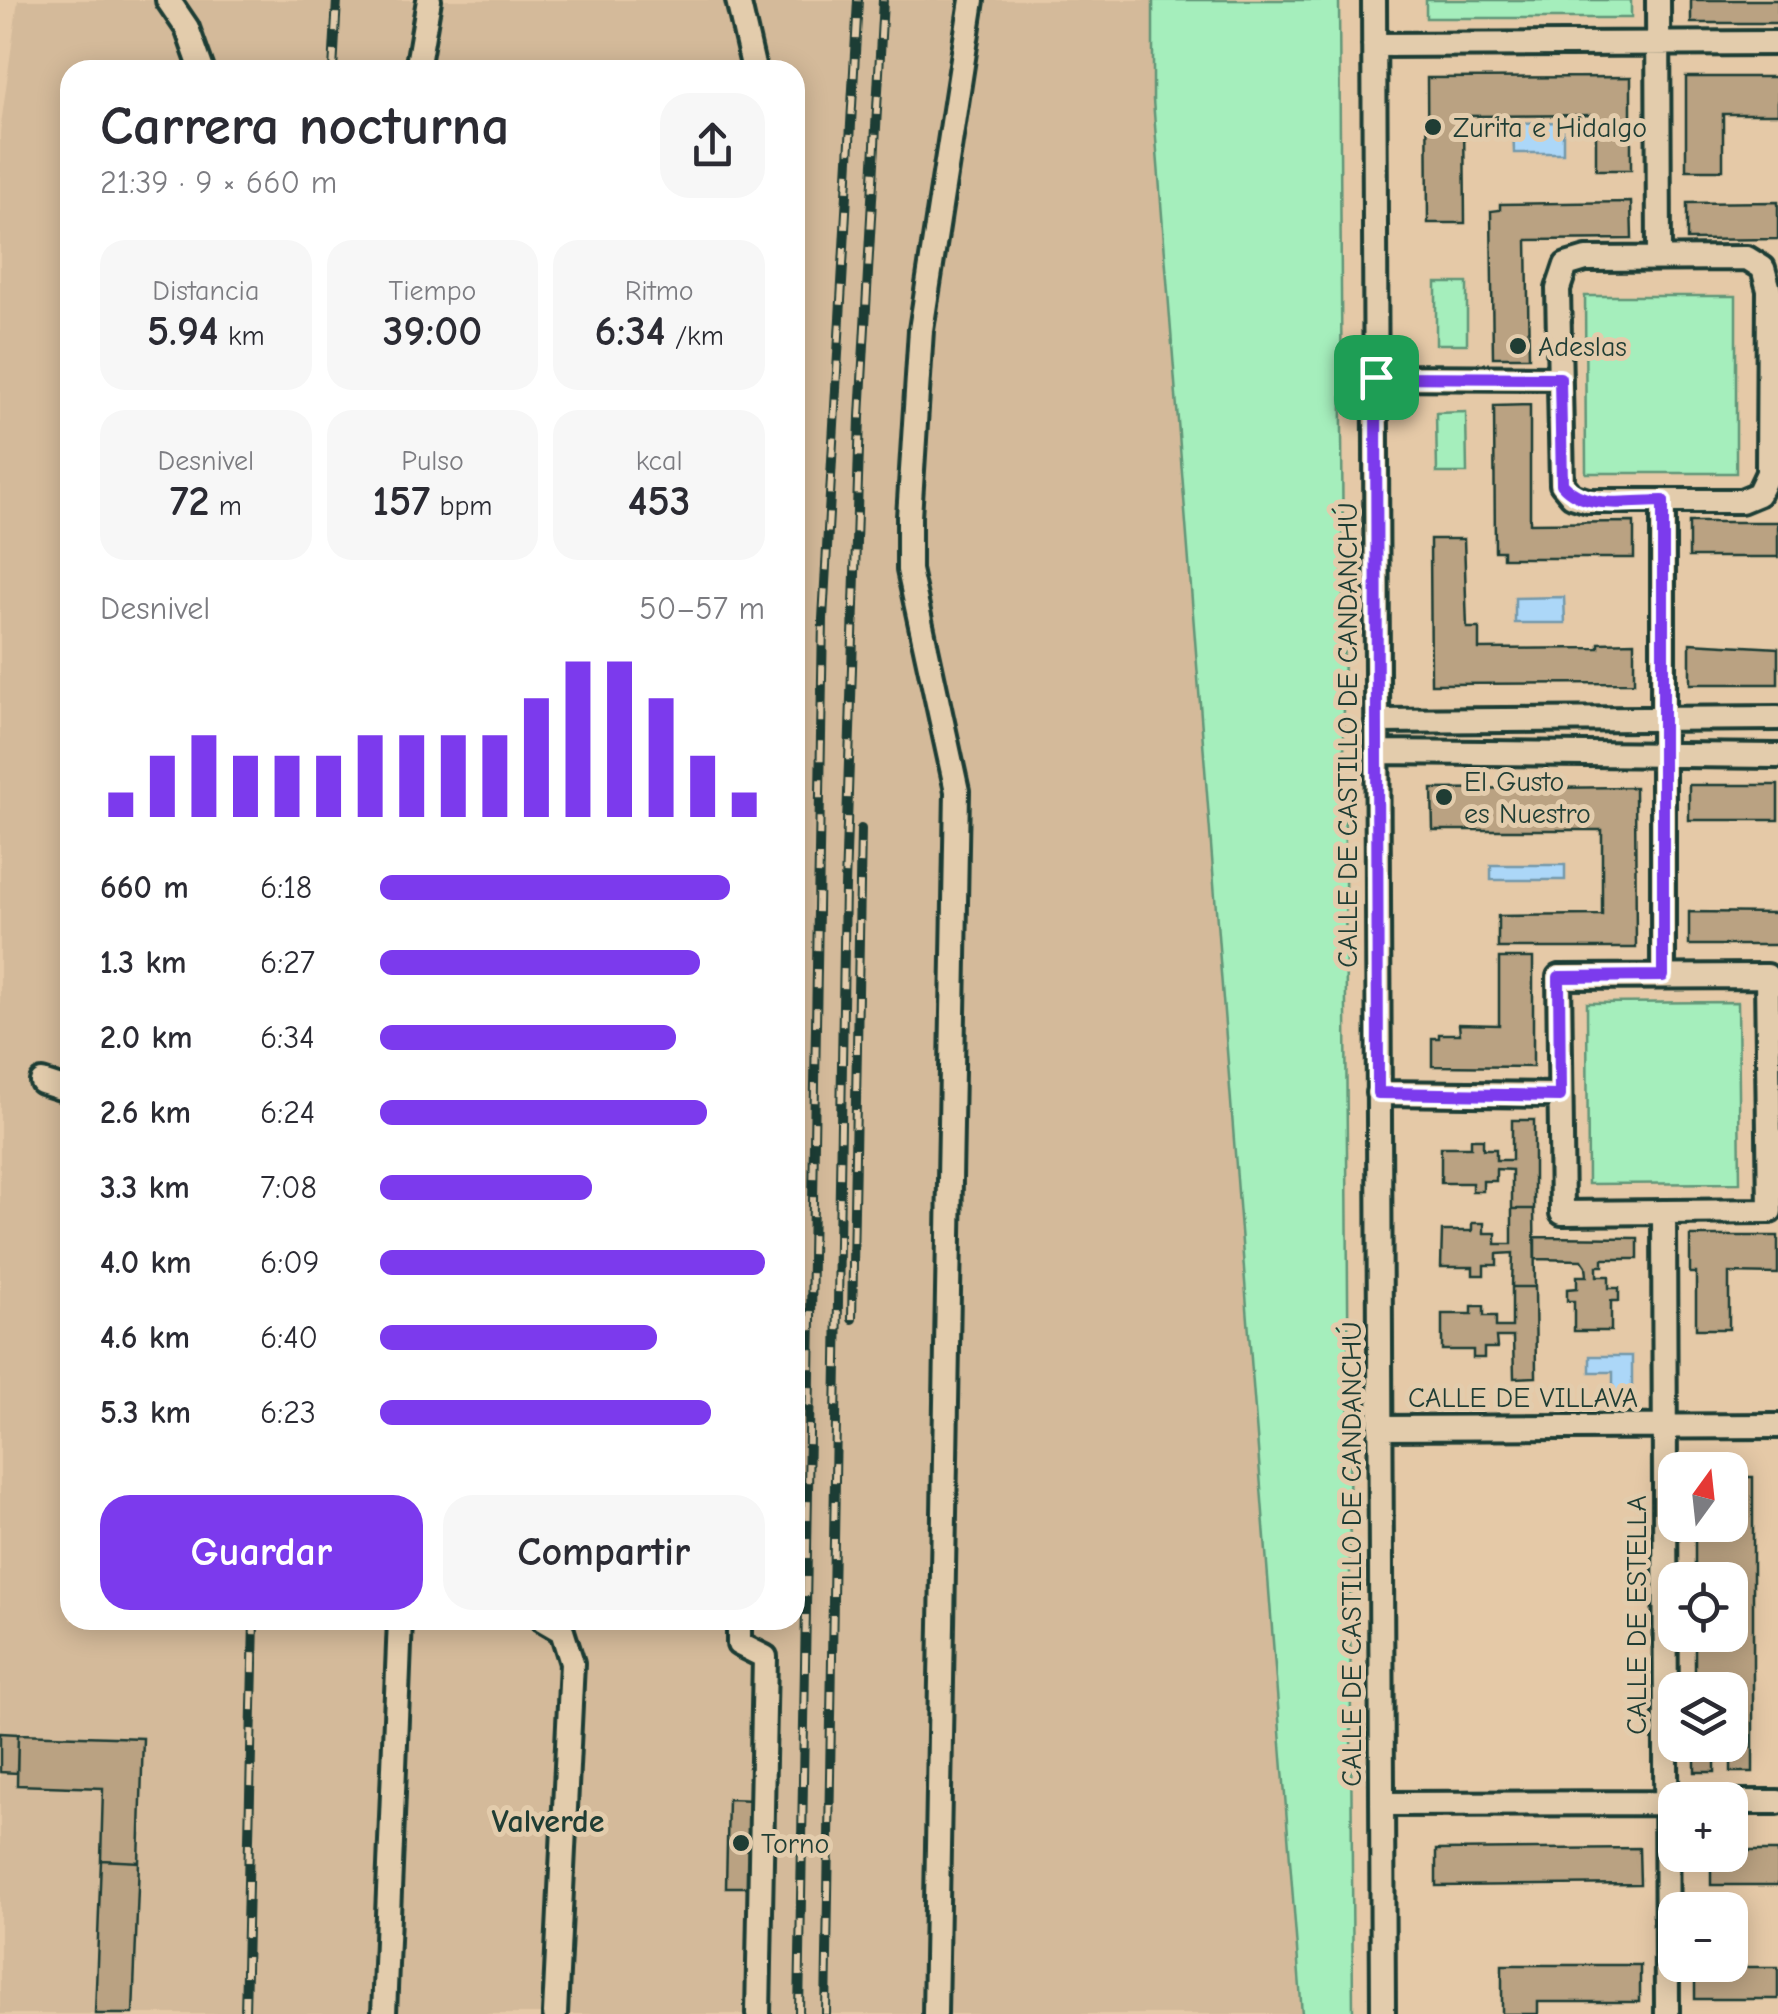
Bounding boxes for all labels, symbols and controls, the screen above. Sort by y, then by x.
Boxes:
button: share [660,93,765,198]
text: Carrera nocturna [100,94,509,158]
place label: Zurita e Hidalgo [1453,112,1647,144]
marker: Zurita e Hidalgo [1422,116,1444,138]
text: 21:39 · 9 × 660 m [100,164,337,201]
text: Distancia [152,275,259,307]
text: Tiempo [389,275,476,307]
text: Ritmo [625,275,694,307]
text: 5.94 [147,307,219,356]
text: 39:00 [383,307,482,356]
text: 6:34 [594,307,666,356]
text: km [219,320,265,352]
text: /km [666,320,724,352]
place label: Adeslas [1538,331,1627,363]
pin [1334,335,1419,420]
marker: Adeslas [1507,335,1529,357]
icon: arrive [1349,350,1404,405]
text: Desnivel [158,445,254,477]
text: Pulso [401,445,464,477]
text: kcal [636,445,683,477]
text: 72 [170,477,209,526]
text: 157 [372,477,430,526]
text: 453 [628,477,691,526]
text: m [209,490,242,522]
text: bpm [430,490,493,522]
street label: CALLE DE CASTILLO DE CANDANCHÚ [1331,502,1364,968]
text: Desnivel [100,590,210,627]
text: 50–57 m [639,590,765,627]
place label: El Gusto es Nuestro [1464,766,1591,830]
marker: El Gusto es Nuestro [1433,786,1455,808]
text: 660 m [100,869,189,906]
text: 6:18 [260,869,312,906]
text: 1.3 km [100,944,187,981]
text: 6:27 [260,944,315,981]
text: 2.0 km [100,1019,192,1056]
text: 6:34 [260,1019,315,1056]
text: 2.6 km [100,1094,191,1131]
text: 6:24 [260,1094,315,1131]
text: 3.3 km [100,1169,190,1206]
text: 7:08 [260,1169,317,1206]
text: 4.0 km [100,1244,192,1281]
text: 6:09 [260,1244,320,1281]
text: 4.6 km [100,1319,190,1356]
text: 6:40 [260,1319,318,1356]
street label: CALLE DE CASTILLO DE CANDANCHÚ [1335,1321,1368,1787]
street label: CALLE DE VILLAVA [1408,1382,1638,1414]
text: 5.3 km [100,1394,191,1431]
text: 6:23 [260,1394,316,1431]
north arrow [1658,1452,1748,1542]
map controls [1658,1452,1748,1982]
button: Guardar [100,1495,423,1610]
button: Compartir [443,1495,765,1610]
street label: CALLE DE ESTELLA [1621,1495,1653,1735]
button: locate [1658,1562,1748,1652]
button: layers [1658,1672,1748,1762]
button: + [1658,1782,1748,1872]
district label: Valverde [492,1803,604,1840]
place label: Torno [761,1828,829,1860]
marker: Torno [730,1832,752,1854]
button: − [1658,1892,1748,1982]

